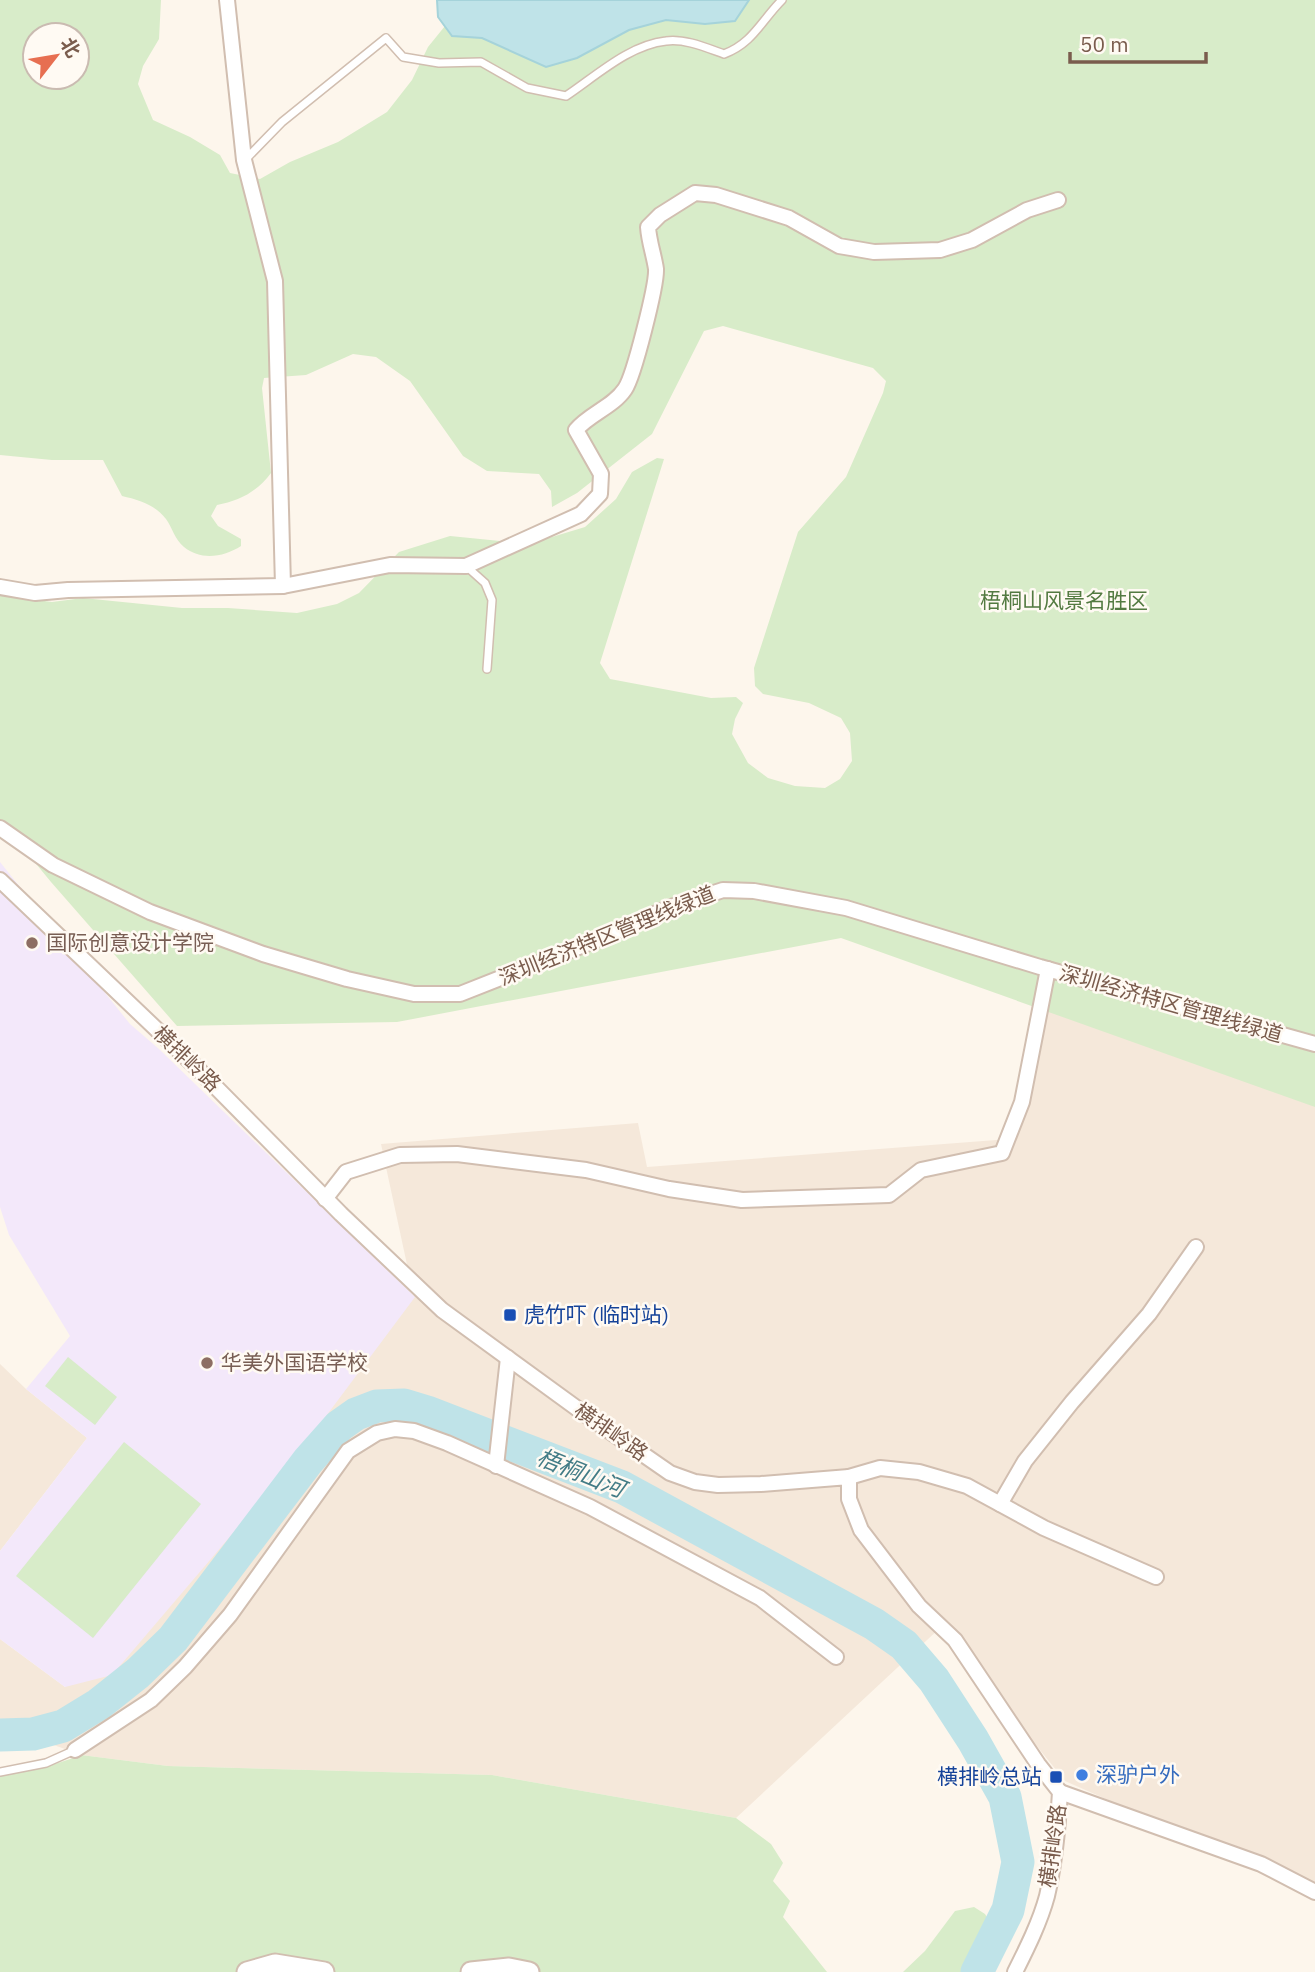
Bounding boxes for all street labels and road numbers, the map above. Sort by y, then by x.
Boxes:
street label: 深圳经济特区管理线绿道 [494,879,719,991]
street label: 深圳经济特区管理线绿道 [1056,958,1286,1048]
street label: 横排岭路 [148,1019,228,1098]
street label: 横排岭路 [569,1396,654,1467]
street label: 横排岭路 [1032,1802,1072,1889]

